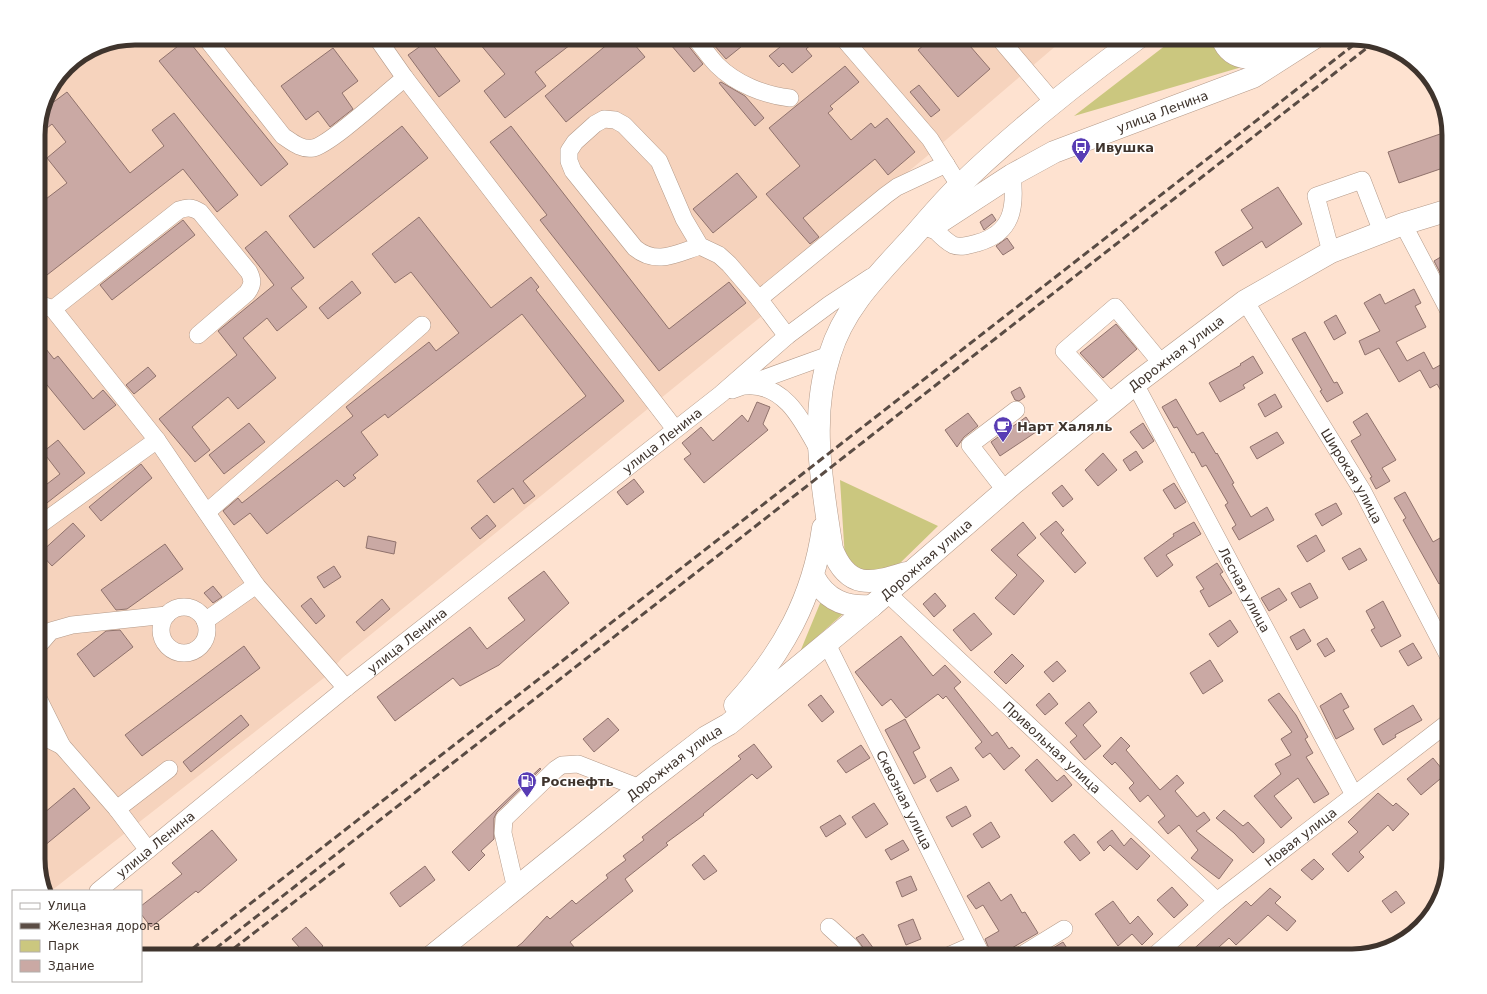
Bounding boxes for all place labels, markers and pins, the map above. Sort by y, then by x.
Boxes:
bus stop icon: Ивушка [1070,136,1092,164]
place label: Ивушка [1095,140,1154,155]
cafe icon: Нарт Халяль [992,415,1014,443]
place label: Нарт Халяль [1017,419,1112,434]
fuel station icon: Роснефть [516,770,538,798]
place label: Роснефть [541,774,614,789]

